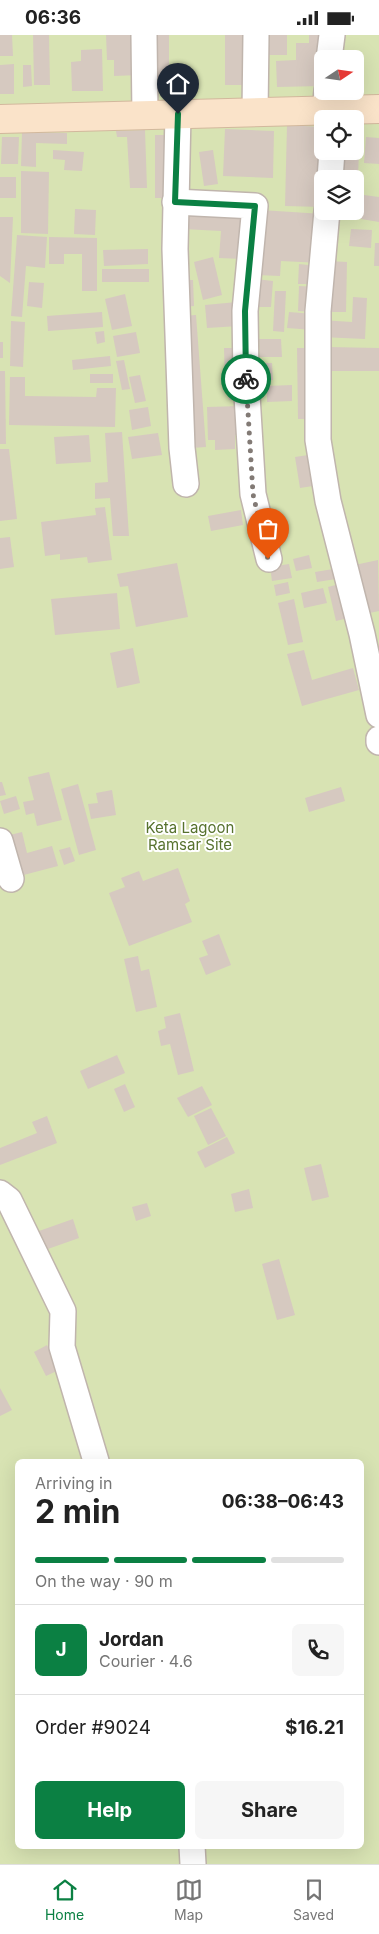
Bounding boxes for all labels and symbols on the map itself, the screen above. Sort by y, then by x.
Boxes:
north arrow [314,50,364,100]
pin [157,63,199,114]
courier [221,354,271,404]
pin [247,508,289,559]
park label: Keta Lagoon Ramsar Site [146,818,234,854]

